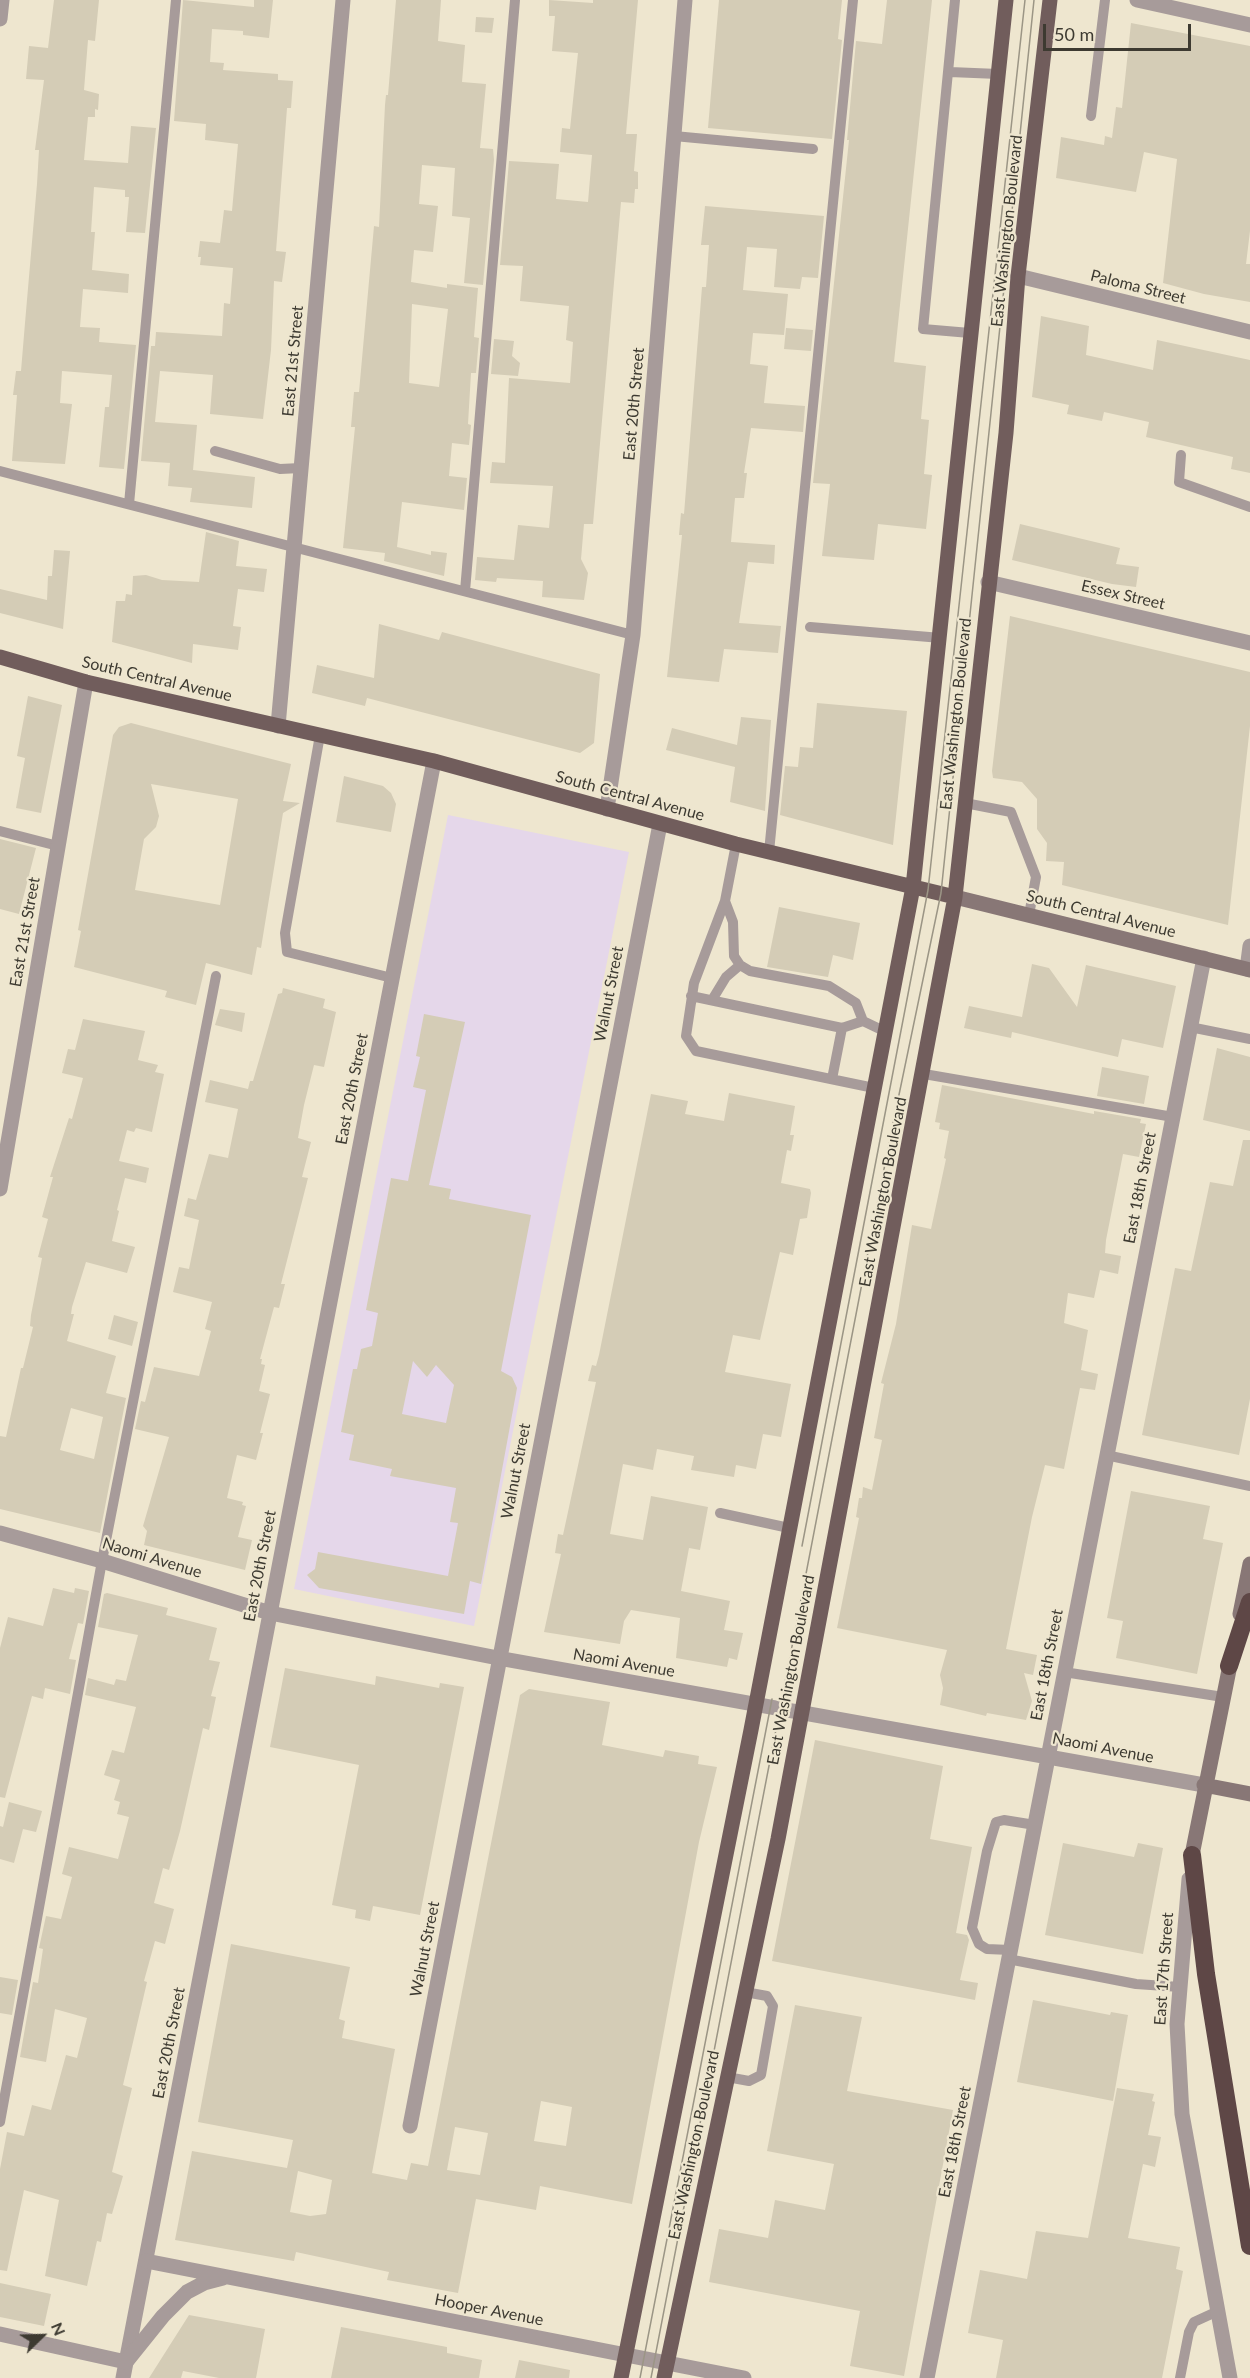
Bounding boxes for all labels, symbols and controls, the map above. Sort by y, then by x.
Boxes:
scale bar [1046,12,1194,50]
text: 50 m [1054,23,1094,45]
street label: East Washington Boulevard [987,134,1027,328]
street label: Paloma Street [1088,266,1188,308]
street label: East 21st Street [279,305,307,417]
street label: East 20th Street [619,347,649,461]
street label: Essex Street [1079,576,1167,614]
street label: East Washington Boulevard [936,617,976,811]
street label: South Central Avenue [80,652,234,706]
street label: South Central Avenue [553,767,707,825]
street label: East 21st Street [6,876,44,988]
street label: South Central Avenue [1024,886,1178,942]
street label: Walnut Street [590,944,628,1044]
street label: East 20th Street [332,1032,372,1146]
street label: East Washington Boulevard [855,1095,911,1289]
street label: East 18th Street [1120,1131,1160,1245]
street label: Walnut Street [497,1421,535,1521]
street label: East 20th Street [240,1509,280,1623]
street label: Naomi Avenue [100,1534,204,1582]
street label: East Washington Boulevard [763,1573,819,1767]
street label: East 18th Street [1027,1608,1067,1722]
street label: Naomi Avenue [572,1645,676,1681]
street label: Naomi Avenue [1051,1729,1155,1767]
street label: Walnut Street [406,1899,444,1999]
street label: East 17th Street [1150,1912,1178,2026]
street label: East 20th Street [149,1986,189,2100]
street label: East Washington Boulevard [665,2049,723,2241]
street label: East 18th Street [935,2085,975,2199]
street label: Hooper Avenue [433,2290,545,2330]
north arrow [12,2306,72,2366]
text: N [48,2319,70,2338]

